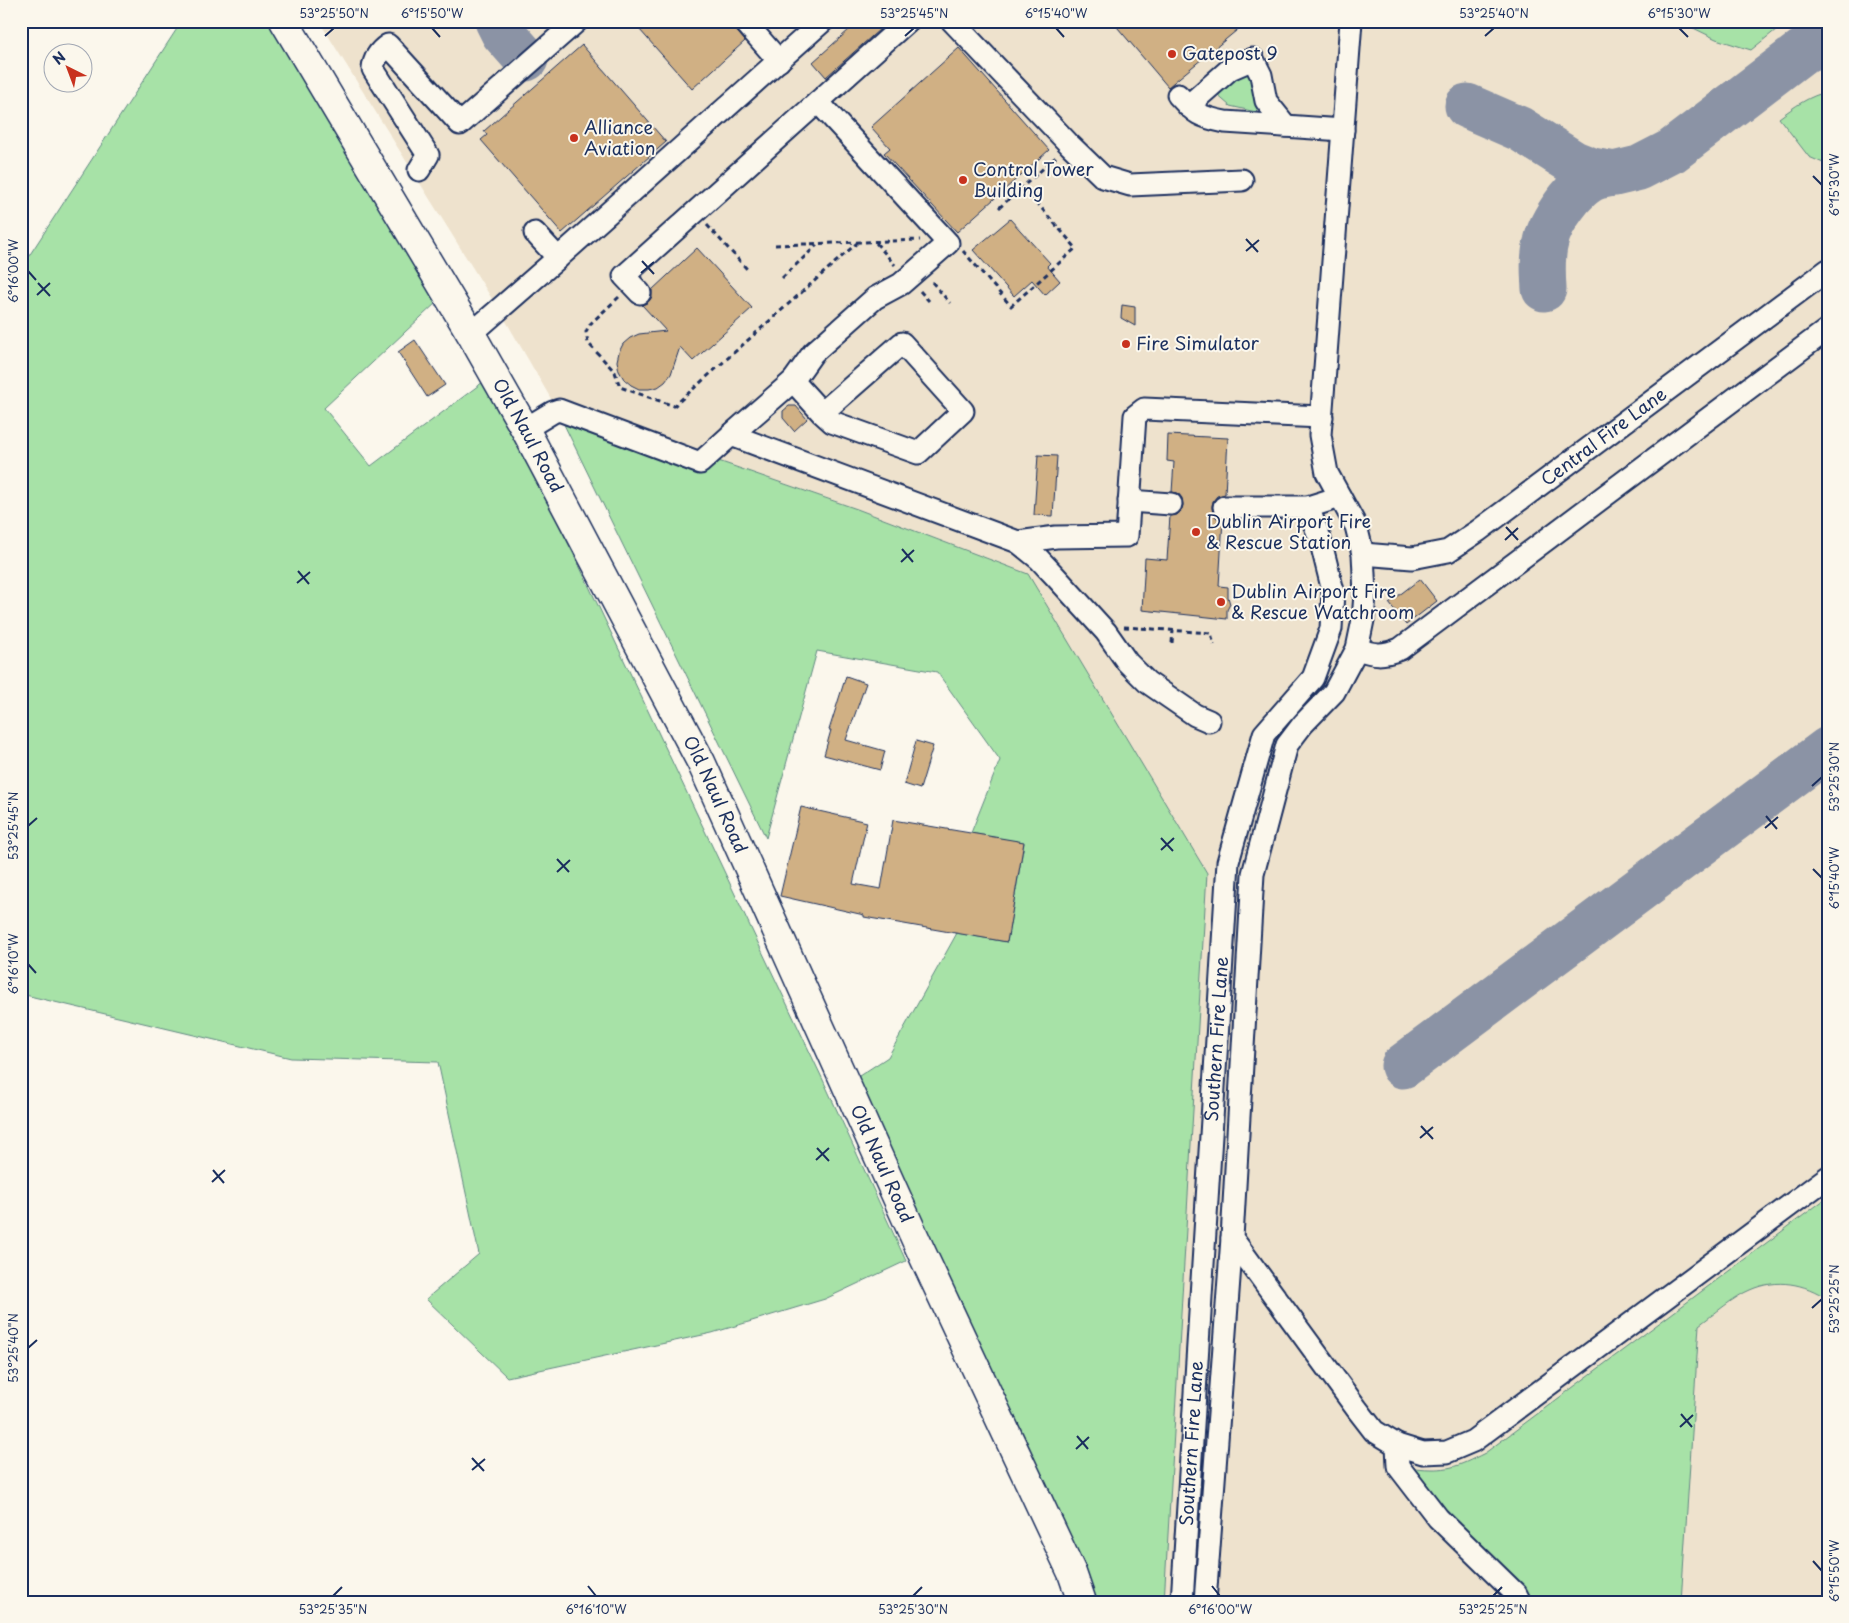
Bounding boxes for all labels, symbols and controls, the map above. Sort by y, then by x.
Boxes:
text: 53°25'50"N [299,4,369,22]
text: 6°15'50"W [401,4,464,22]
text: 53°25'45"N [880,4,948,22]
text: 6°15'40"W [1025,4,1088,22]
text: 53°25'40"N [1459,4,1529,22]
text: 6°15'30"W [1648,4,1711,22]
place label: Gatepost 9 [1182,39,1278,66]
north arrow [42,42,92,92]
text: N [48,46,70,69]
marker: Gatepost 9 [1166,48,1178,60]
place label: Alliance Aviation [584,113,655,161]
marker: Alliance Aviation [568,132,580,144]
text: 6°15'30"W [1825,153,1843,216]
place label: Control Tower Building [973,155,1094,203]
marker: Control Tower Building [957,174,969,186]
text: 6°16'00"W [4,238,22,303]
place label: Fire Simulator [1136,329,1260,356]
marker: Fire Simulator [1120,338,1132,350]
street label: Old Naul Road [487,373,571,497]
street label: Central Fire Lane [1534,380,1672,492]
place label: Dublin Airport Fire & Rescue Station [1206,507,1371,555]
marker: Dublin Airport Fire & Rescue Station [1190,526,1202,538]
place label: Dublin Airport Fire & Rescue Watchroom [1231,577,1414,625]
marker: Dublin Airport Fire & Rescue Watchroom [1215,596,1227,608]
street label: Old Naul Road [677,730,755,857]
text: 53°25'30"N [1825,742,1843,812]
text: 53°25'45"N [4,792,22,860]
text: 6°15'40"W [1825,846,1843,909]
text: 6°16'10"W [4,933,22,995]
street label: Southern Fire Lane [1197,956,1234,1122]
street label: Old Naul Road [845,1100,921,1227]
text: 53°25'25"N [1825,1264,1843,1334]
text: 53°25'40"N [4,1313,22,1383]
street label: Southern Fire Lane [1172,1360,1209,1527]
text: 6°15'50"W [1825,1539,1843,1602]
text: 53°25'35"N [299,1600,367,1618]
text: 6°16'10"W [566,1600,627,1618]
text: 53°25'30"N [878,1600,948,1618]
text: 6°16'00"W [1188,1600,1253,1618]
text: 53°25'25"N [1458,1600,1528,1618]

